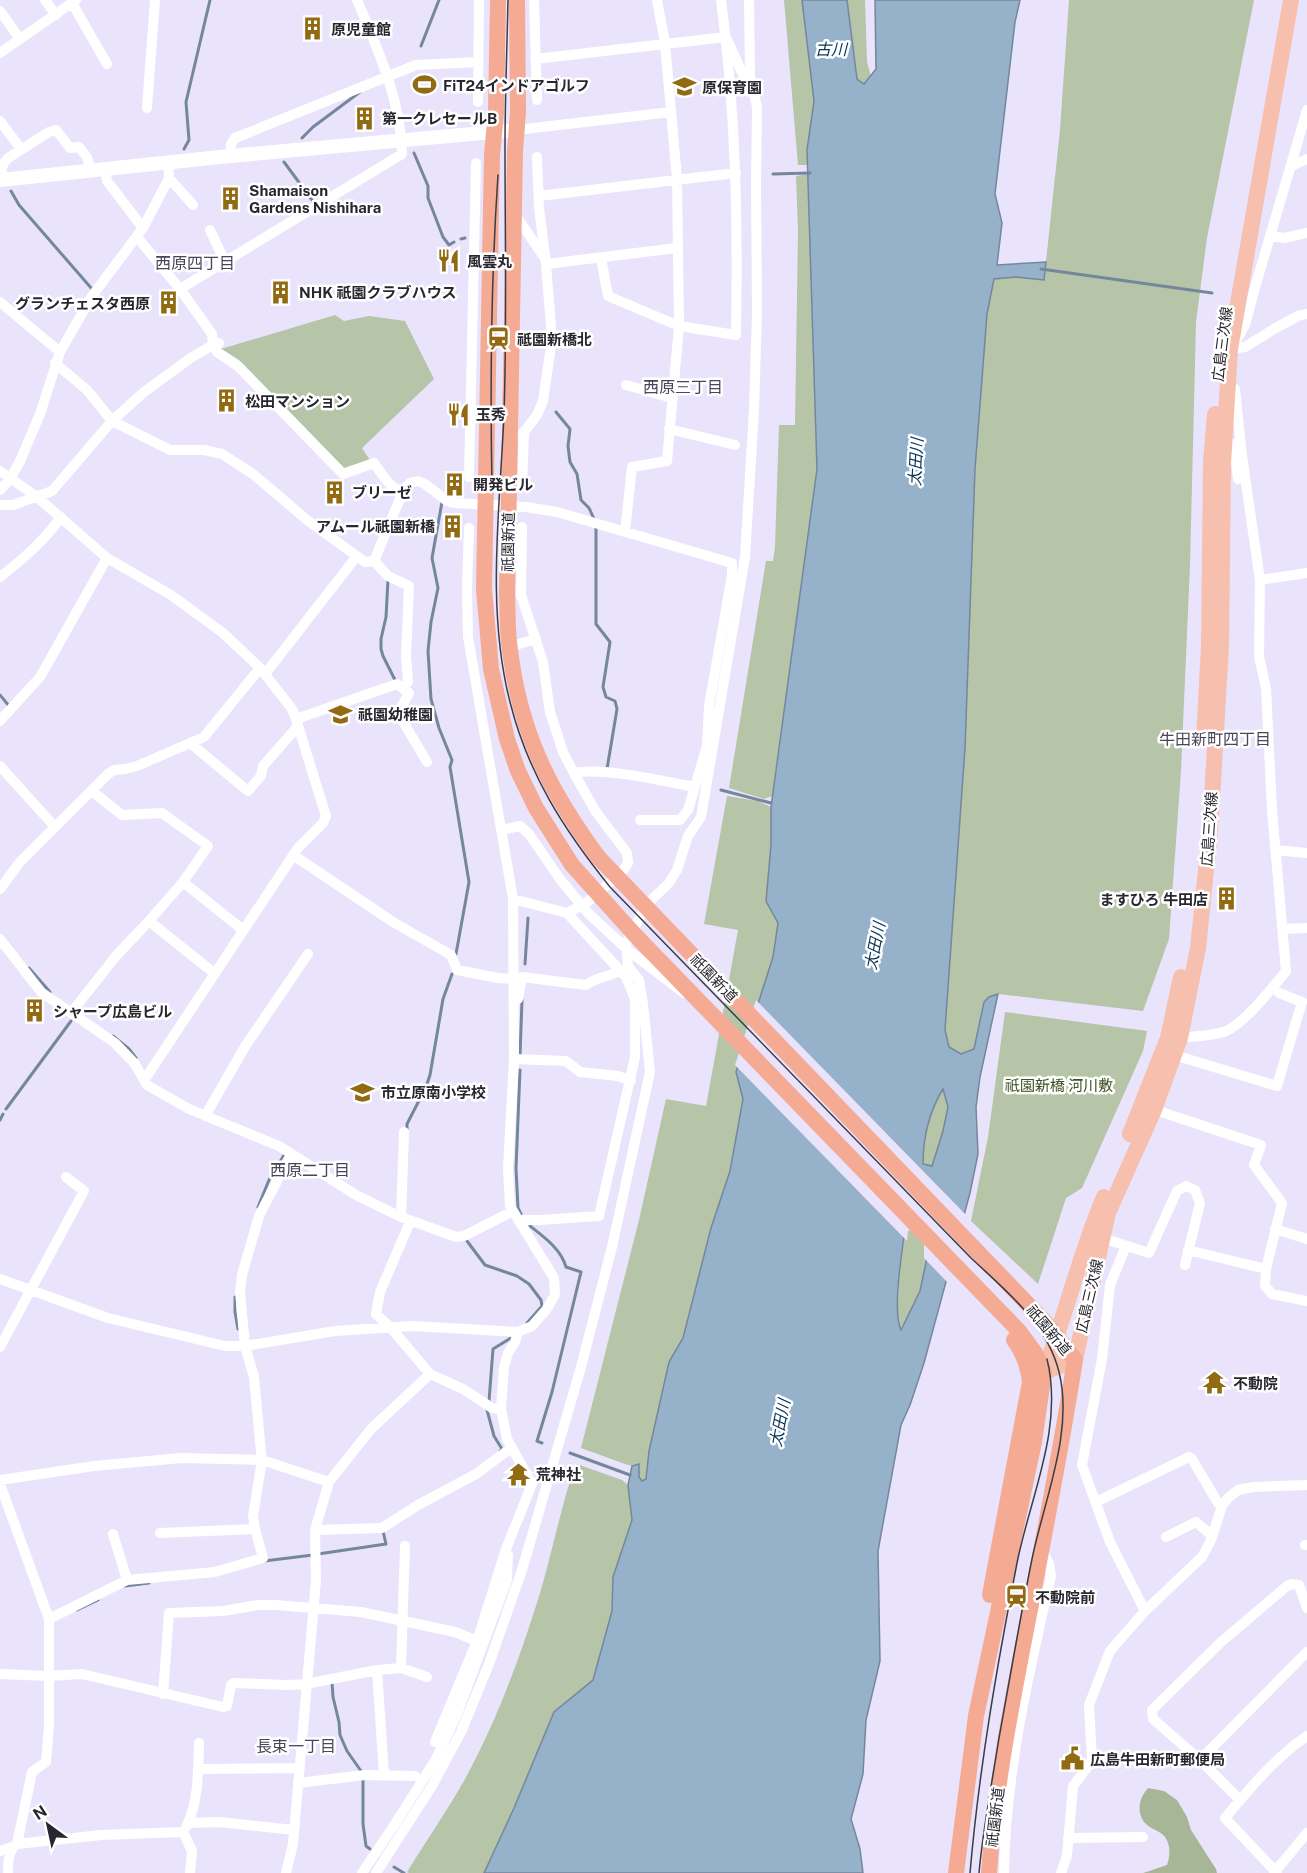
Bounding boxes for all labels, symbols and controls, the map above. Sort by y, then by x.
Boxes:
building icon: 原児童館 [300,16,326,42]
place label: 原児童館 [331,21,391,38]
water label: 古川 [815,40,849,59]
sports icon: FiT24インドアゴルフ [412,72,438,98]
school or university icon: 原保育園 [671,74,697,100]
place label: FiT24インドアゴルフ [443,77,590,94]
place label: 原保育園 [702,79,762,96]
building icon: 第一クレセールB [351,105,377,131]
place label: 第一クレセールB [382,110,497,127]
place label: Shamaison Gardens Nishihara [249,182,381,216]
building icon: Shamaison Gardens Nishihara [218,186,244,212]
restaurant icon: 風雲丸 [436,248,462,274]
place label: 風雲丸 [467,253,512,270]
district label: 西原四丁目 [155,254,235,273]
building icon: NHK 祇園クラブハウス [268,279,294,305]
place label: NHK 祇園クラブハウス [299,284,456,301]
building icon: グランチェスタ西原 [155,290,181,316]
place label: グランチェスタ西原 [15,295,150,312]
street label: 広島三次線 [1209,306,1235,382]
station icon: 祗園新橋北 [486,326,512,352]
place label: 祗園新橋北 [517,331,592,348]
district label: 西原三丁目 [643,378,723,397]
building icon: 松田マンション [214,388,240,414]
place label: 松田マンション [245,393,350,410]
restaurant icon: 玉秀 [445,401,471,427]
place label: 玉秀 [476,406,506,423]
water label: 太田川 [905,436,927,486]
building icon: 開発ビル [442,471,468,497]
place label: 開発ビル [473,476,533,493]
building icon: ブリーゼ [321,479,347,505]
place label: ブリーゼ [352,484,412,501]
street label: 祇園新道 [499,512,517,572]
building icon: アムール祇園新橋 [440,513,466,539]
place label: アムール祇園新橋 [316,518,436,535]
school or university icon: 祇園幼稚園 [327,701,353,727]
place label: 祇園幼稚園 [358,706,433,723]
district label: 牛田新町四丁目 [1159,730,1271,749]
street label: 広島三次線 [1198,791,1220,867]
building icon: ますひろ 牛田店 [1213,886,1239,912]
place label: ますひろ 牛田店 [1100,891,1208,908]
water label: 太田川 [861,919,889,971]
street label: 祇園新道 [687,951,741,1005]
building icon: シャープ広島ビル [22,998,48,1024]
place label: シャープ広島ビル [53,1003,172,1020]
park label: 祇園新橋 河川敷 [1005,1077,1113,1094]
school or university icon: 市立原南小学校 [350,1079,376,1105]
place label: 市立原南小学校 [381,1084,486,1101]
district label: 西原二丁目 [270,1161,350,1180]
street label: 広島三次線 [1072,1258,1106,1334]
street label: 祇園新道 [1023,1302,1075,1358]
temple icon: 不動院 [1202,1370,1228,1396]
place label: 不動院 [1233,1375,1278,1392]
water label: 太田川 [766,1396,794,1448]
temple icon: 荒神社 [505,1461,531,1487]
place label: 荒神社 [536,1466,581,1483]
station icon: 不動院前 [1004,1584,1030,1610]
place label: 不動院前 [1035,1589,1095,1606]
district label: 長束一丁目 [256,1737,336,1756]
public building icon: 広島牛田新町郵便局 [1059,1746,1085,1772]
place label: 広島牛田新町郵便局 [1090,1751,1225,1768]
street label: 祇園新道 [983,1786,1007,1848]
north arrow [18,1795,78,1855]
text: N [30,1801,51,1824]

